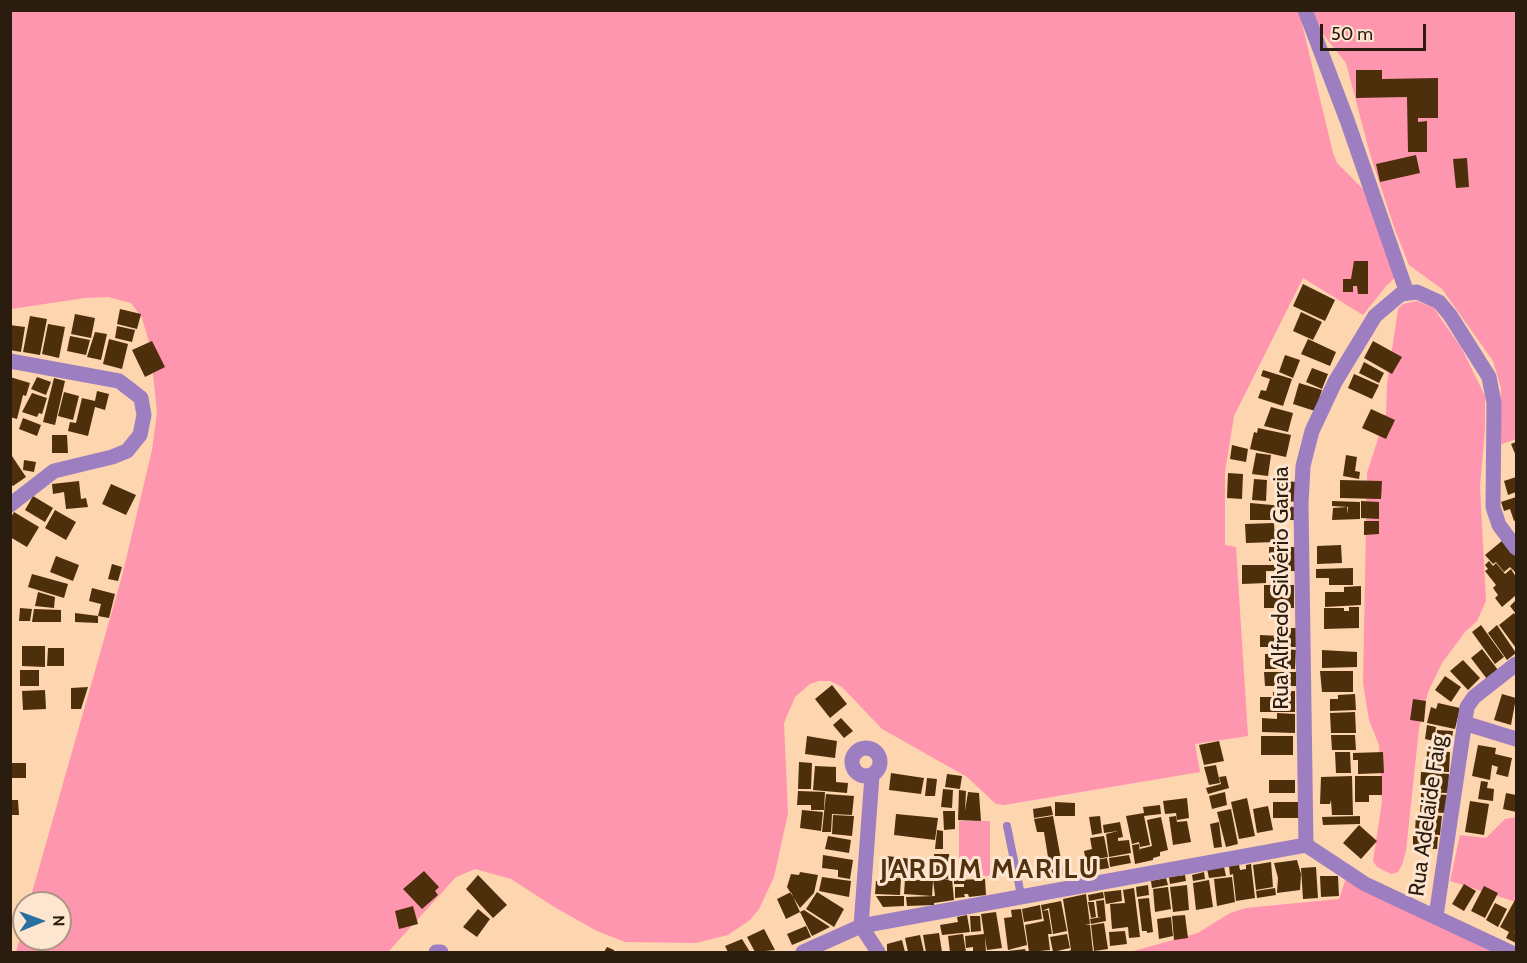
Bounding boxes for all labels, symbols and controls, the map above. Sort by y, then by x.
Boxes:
scale bar [1323,12,1430,50]
text: 50 m [1331,23,1373,45]
street label: Rua Alfredo Silvério Garcia [1269,466,1295,710]
street label: Rua Adelaide Faig [1404,734,1452,898]
district label: JARDIM MARILU [880,853,1100,887]
north arrow [12,891,72,951]
text: N [49,915,68,927]

